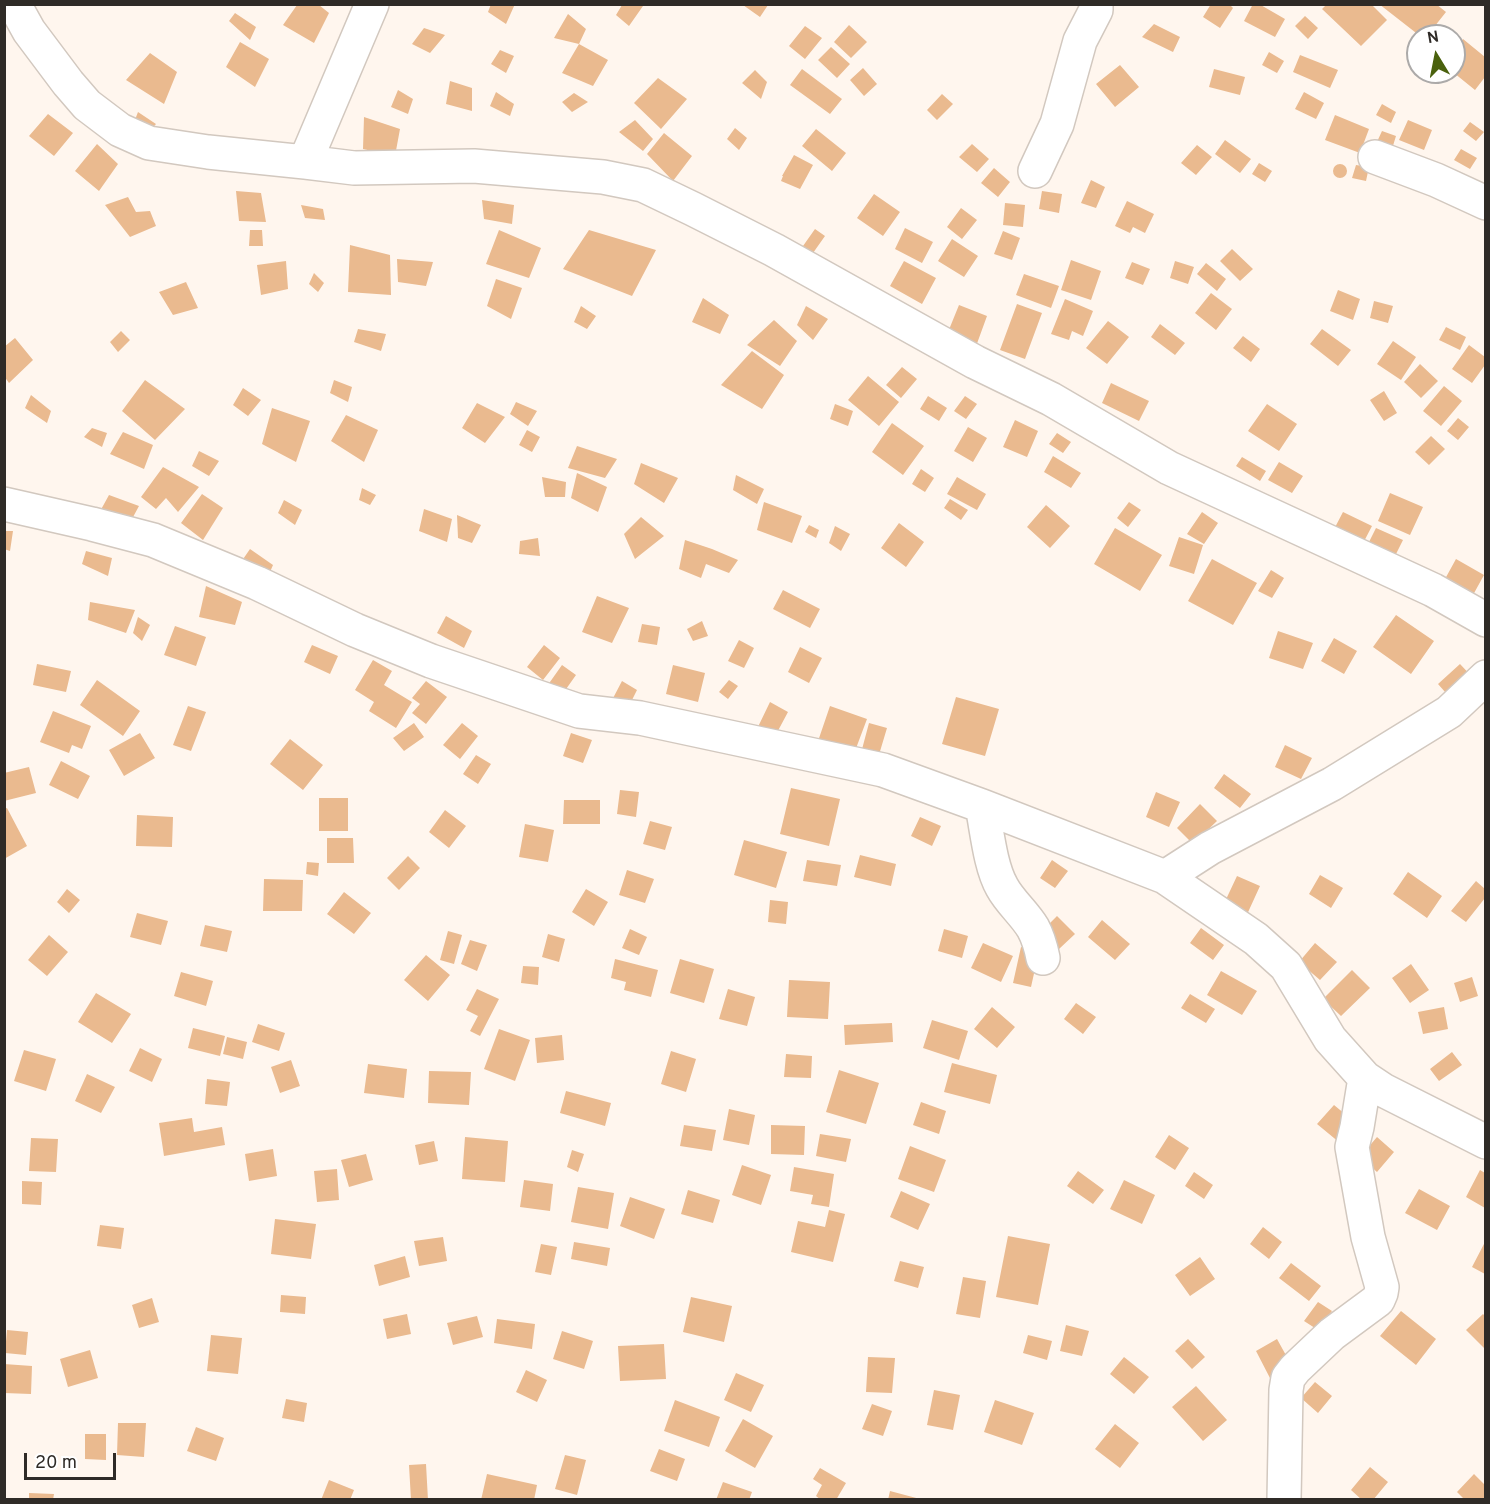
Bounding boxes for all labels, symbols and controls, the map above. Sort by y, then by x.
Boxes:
north arrow [1406,24,1466,84]
text: N [1426,27,1441,49]
scale bar [27,1441,118,1479]
text: 20 m [35,1452,77,1475]

